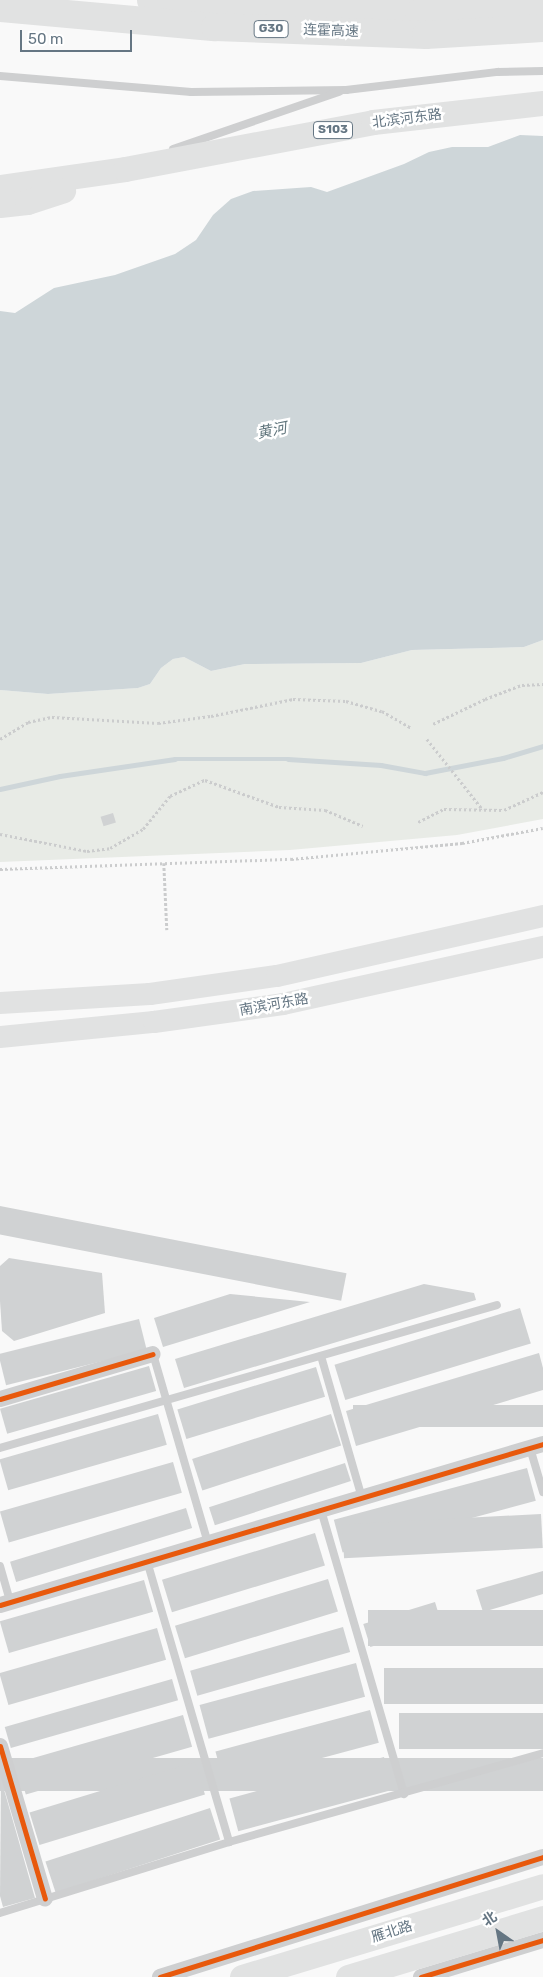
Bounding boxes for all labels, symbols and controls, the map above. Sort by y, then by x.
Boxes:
scale bar [22,20,135,52]
road number: G30 [254,20,288,38]
street label: 连霍高速 [303,22,359,40]
text: 50 m [28,30,63,48]
street label: 北滨河东路 [371,106,443,132]
road number: S103 [313,120,353,140]
water label: 黄河 [256,419,288,443]
street label: 南滨河东路 [238,991,310,1019]
north arrow [473,1907,523,1957]
text: 北 [479,1908,500,1930]
street label: 雁北路 [369,1918,415,1946]

